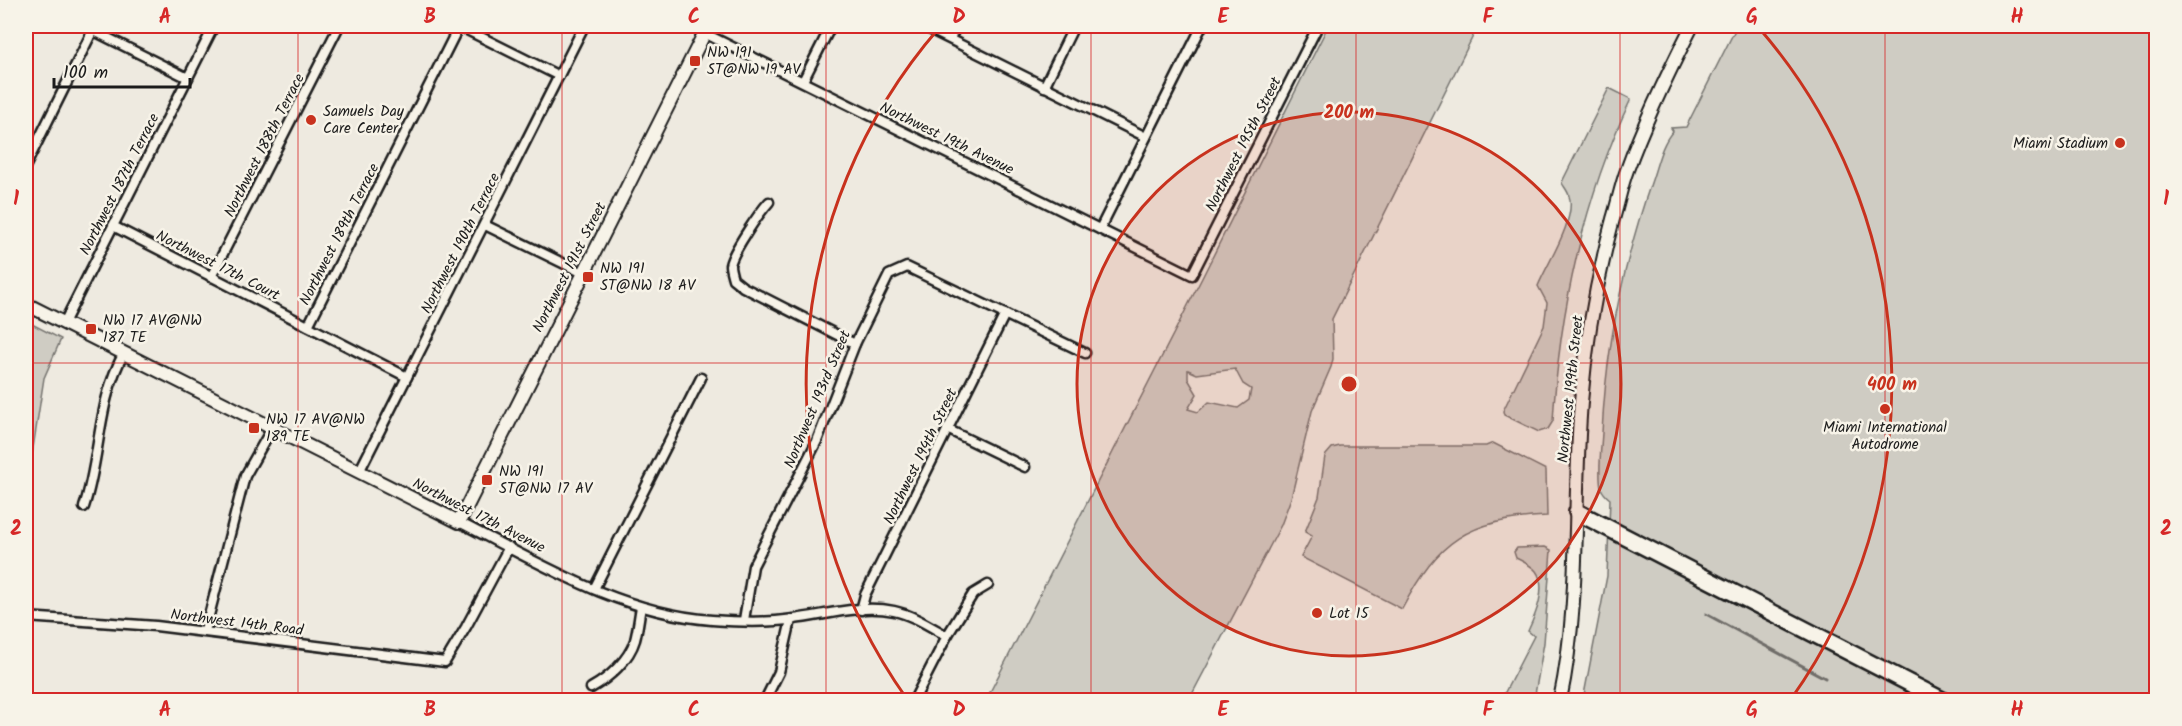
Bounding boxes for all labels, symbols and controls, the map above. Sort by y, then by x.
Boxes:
text: A [159,2,171,34]
text: B [424,2,436,34]
text: C [688,2,700,34]
text: D [952,2,966,34]
text: E [1217,2,1229,34]
text: F [1483,2,1495,34]
text: G [1746,2,1758,34]
text: H [2010,2,2024,34]
place label: NW 191 ST@NW 19 AV [707,41,802,82]
scale bar [54,51,190,89]
marker: NW 191 ST@NW 19 AV [688,54,702,68]
text: 100 m [63,59,108,88]
street label: Northwest 188th Terrace [218,69,312,222]
street label: Northwest 195th Street [1199,73,1288,216]
street label: Northwest 19th Avenue [875,96,1018,182]
text: 200 m [1324,99,1375,128]
place label: Samuels Day Care Center [323,100,405,141]
street label: Northwest 187th Terrace [74,109,166,260]
marker: Samuels Day Care Center [304,113,318,127]
place label: Miami Stadium [2013,132,2108,156]
marker: Miami Stadium [2113,136,2127,150]
street label: Northwest 189th Terrace [294,159,386,310]
street label: Northwest 190th Terrace [415,169,507,318]
text: 1 [13,184,19,216]
text: 1 [2163,184,2169,216]
street label: Northwest 191st Street [527,198,613,337]
street label: Northwest 17th Court [151,224,284,308]
place label: NW 191 ST@NW 18 AV [600,257,696,298]
marker: NW 191 ST@NW 18 AV [581,270,595,284]
place label: NW 17 AV@NW 187 TE [103,309,202,350]
street label: Northwest 199th Street [1551,314,1591,464]
marker: NW 17 AV@NW 187 TE [84,322,98,336]
street label: Northwest 193rd Street [778,326,858,472]
text: 400 m [1867,371,1917,400]
centre of rings [1339,374,1359,394]
street label: Northwest 194th Street [877,384,964,529]
marker: Miami International Autodrome [1878,402,1892,416]
place label: NW 17 AV@NW 189 TE [266,408,365,449]
place label: Miami International Autodrome [1823,416,1947,457]
marker: NW 17 AV@NW 189 TE [247,421,261,435]
place label: NW 191 ST@NW 17 AV [499,460,593,501]
street label: Northwest 17th Avenue [408,472,549,560]
marker: NW 191 ST@NW 17 AV [480,473,494,487]
text: 2 [10,514,22,546]
text: 2 [2160,514,2172,546]
place label: Lot 15 [1329,602,1370,626]
street label: Northwest 14th Road [169,603,305,643]
marker: Lot 15 [1310,606,1324,620]
text: A [159,695,171,726]
text: B [424,695,436,726]
text: C [688,695,700,726]
text: D [952,695,966,726]
text: E [1217,695,1229,726]
text: F [1483,695,1495,726]
text: G [1746,695,1758,726]
text: H [2010,695,2024,726]

